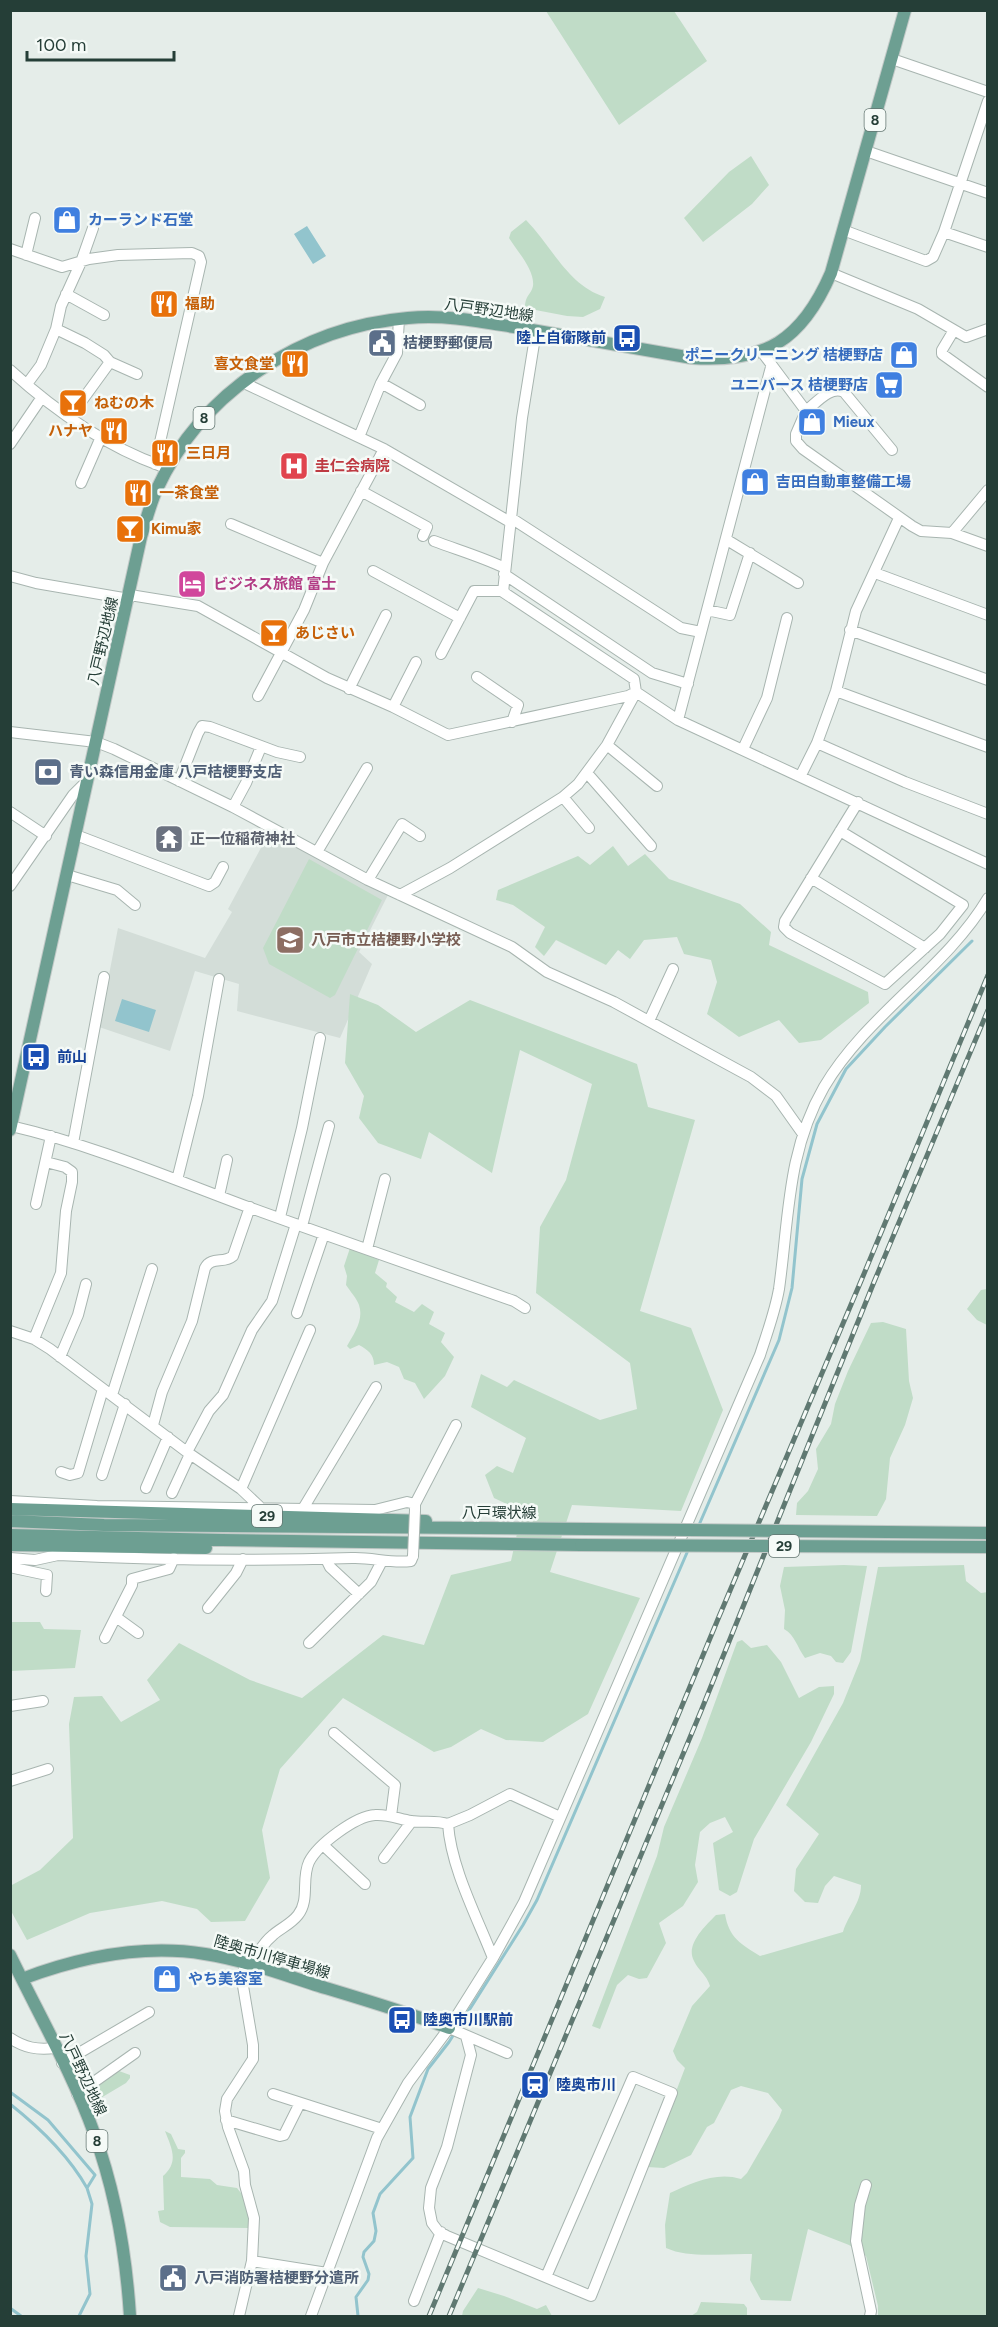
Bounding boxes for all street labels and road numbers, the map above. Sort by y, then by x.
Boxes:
road number: 8 [864,109,886,131]
street label: 八戸野辺地線 [443,295,535,325]
road number: 8 [194,407,214,429]
street label: 八戸野辺地線 [84,595,122,687]
street label: 八戸環状線 [461,1504,537,1522]
road number: 29 [252,1505,282,1527]
road number: 29 [769,1535,799,1557]
street label: 陸奥市川停車場線 [212,1932,332,1982]
street label: 八戸野辺地線 [56,2029,110,2119]
road number: 8 [86,2130,108,2152]

